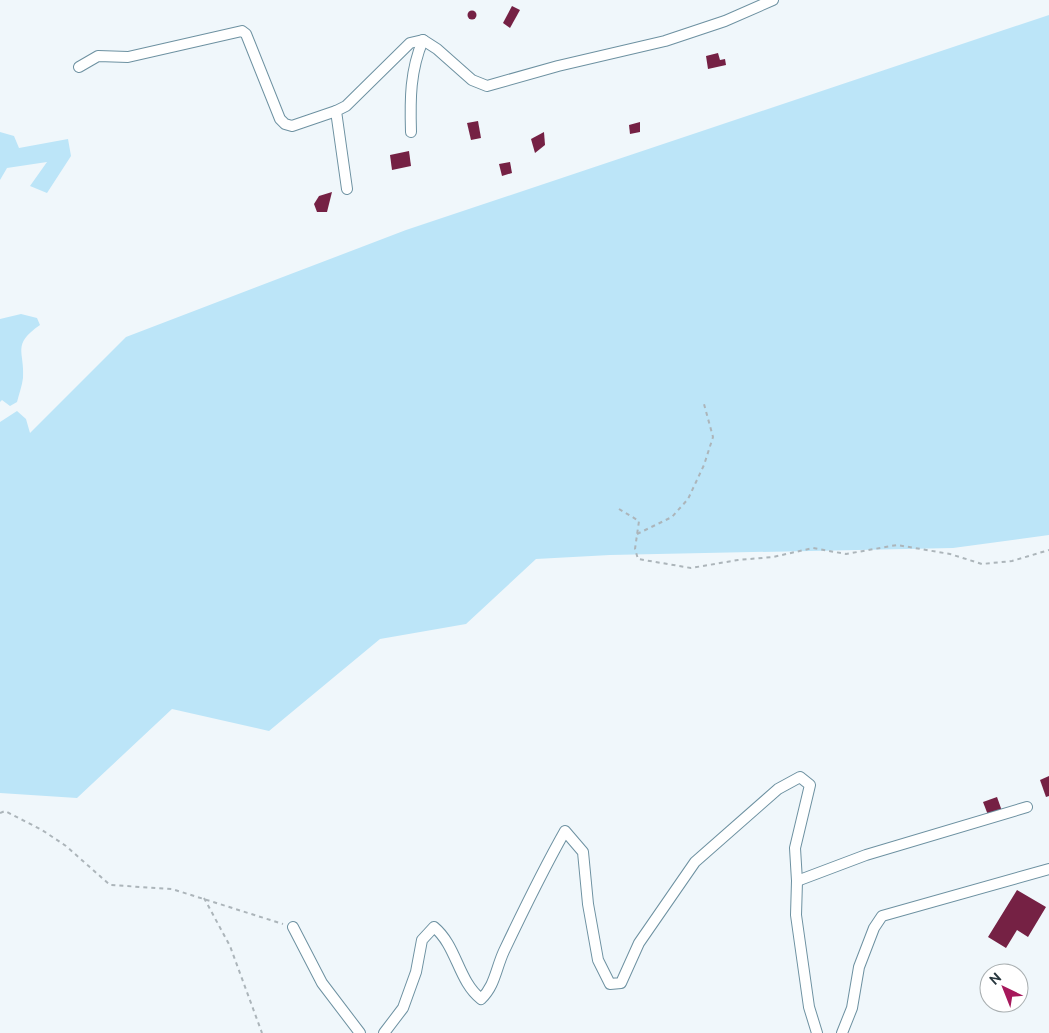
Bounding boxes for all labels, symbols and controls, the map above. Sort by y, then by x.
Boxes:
north arrow [979,963,1029,1013]
text: N [986,969,1004,988]

